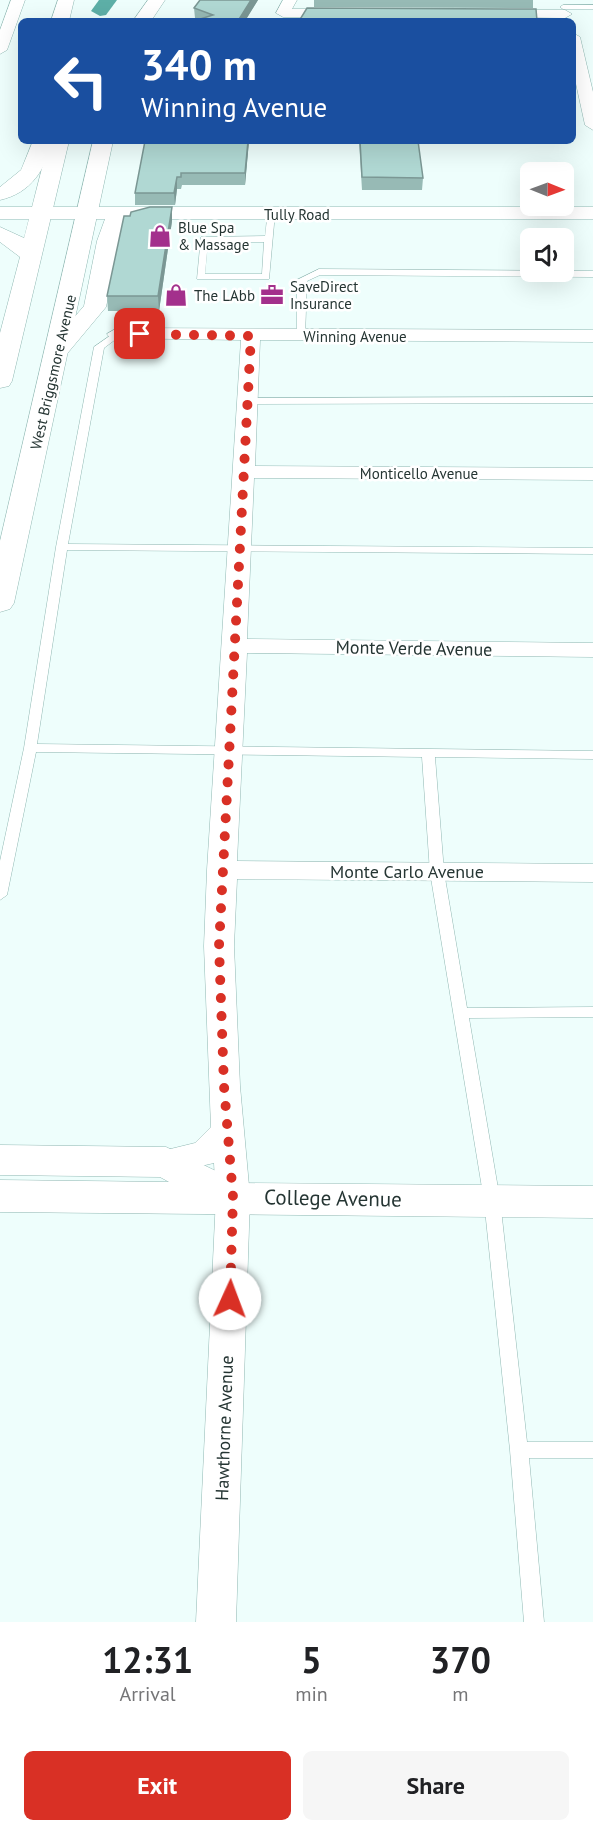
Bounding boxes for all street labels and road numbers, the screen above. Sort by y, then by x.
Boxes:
street label: Tully Road [264,205,330,224]
street label: West Briggsmore Avenue [26,293,80,451]
street label: Winning Avenue [303,327,407,346]
street label: Monticello Avenue [360,464,478,483]
street label: Monte Verde Avenue [335,635,493,661]
street label: Monte Carlo Avenue [330,860,484,883]
street label: College Avenue [264,1183,402,1213]
street label: Hawthorne Avenue [210,1355,238,1501]

